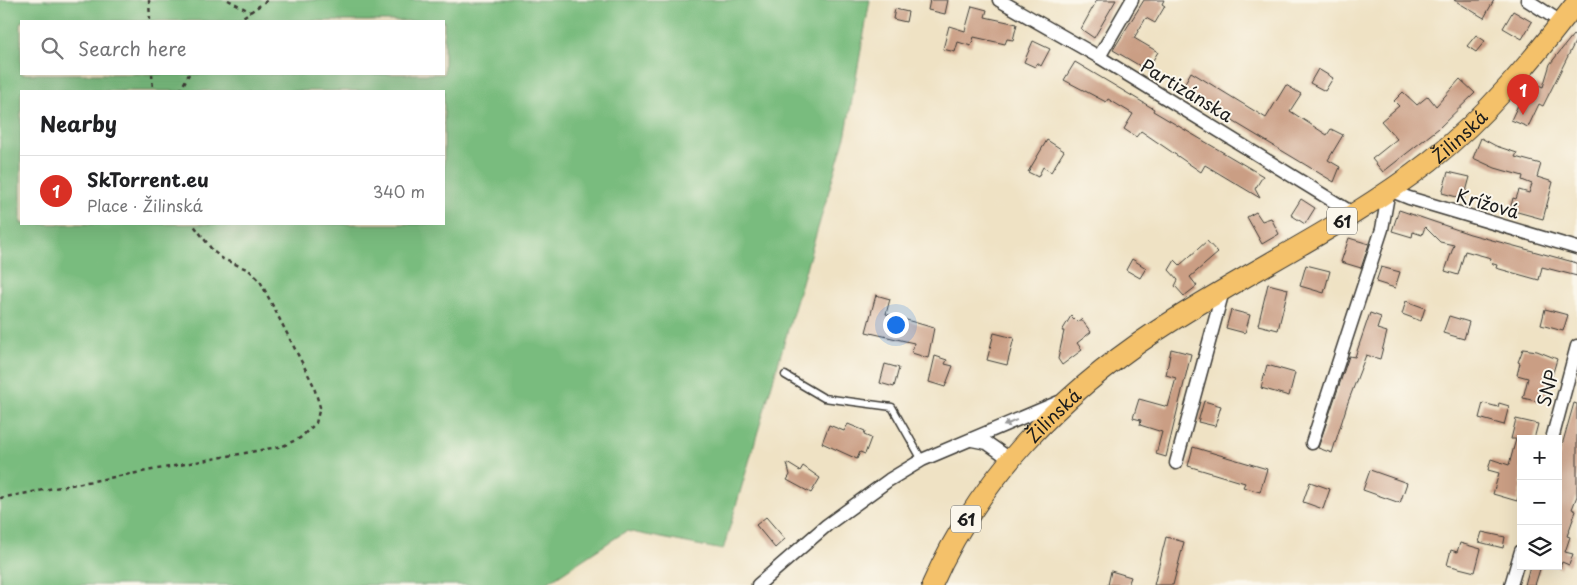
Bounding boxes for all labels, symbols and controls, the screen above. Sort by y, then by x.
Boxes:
search box [20,20,445,75]
icon: search [38,34,66,62]
text: Search here [78,34,187,62]
street label: Partizánska [1136,52,1239,129]
pin: 1 [1507,74,1539,115]
street label: Žilinská [1425,103,1494,169]
text: Nearby [40,107,117,139]
text: SkTorrent.eu [87,165,209,193]
text: 1 [52,179,60,203]
text: 340 m [373,179,425,203]
street label: Krížová [1453,181,1523,225]
text: Place · Žilinská [87,193,203,217]
road number: 61 [1327,208,1357,235]
your location [883,312,909,338]
street label: SNP [1529,367,1565,409]
street label: Žilinská [1019,381,1087,448]
one-way arrow [1003,420,1017,428]
map controls [1517,435,1562,570]
button: + [1517,435,1562,480]
button: − [1517,480,1562,525]
road number: 61 [951,506,981,532]
button: layers [1517,525,1562,570]

